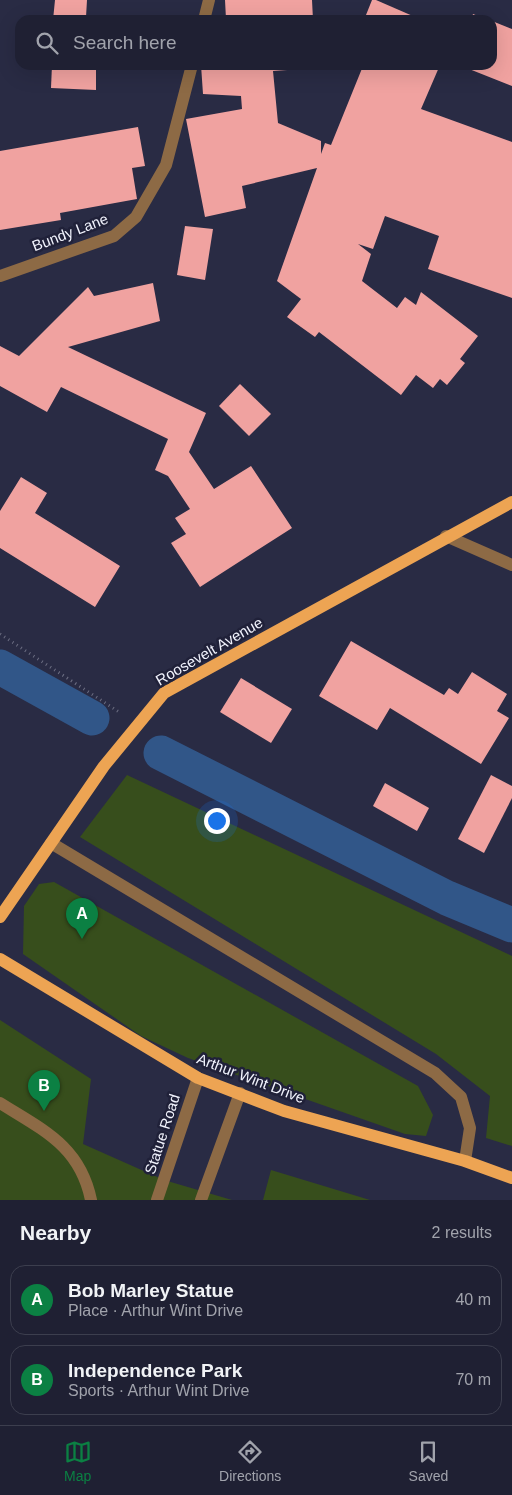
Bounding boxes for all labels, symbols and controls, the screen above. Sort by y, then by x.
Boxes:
search box [15,15,497,70]
icon: search [33,29,61,57]
text: Search here [73,32,177,53]
street label: Bundy Lane [30,210,110,254]
street label: Roosevelt Avenue [153,613,265,689]
your location [204,808,230,834]
pin: A [66,898,98,939]
street label: Arthur Wint Drive [195,1050,307,1106]
pin: B [28,1070,60,1111]
street label: Statue Road [141,1092,183,1176]
text: Nearby [20,1221,91,1244]
text: 2 results [432,1224,492,1241]
text: Bob Marley Statue [68,1280,234,1301]
text: A [31,1291,43,1308]
text: 40 m [455,1291,491,1308]
text: Place · Arthur Wint Drive [68,1302,243,1319]
text: Independence Park [68,1360,242,1381]
text: B [31,1371,43,1388]
text: 70 m [455,1371,491,1388]
text: Sports · Arthur Wint Drive [68,1382,249,1399]
tab: Map [64,1438,92,1484]
tab: Directions [219,1438,281,1484]
tab: Saved [409,1438,448,1484]

